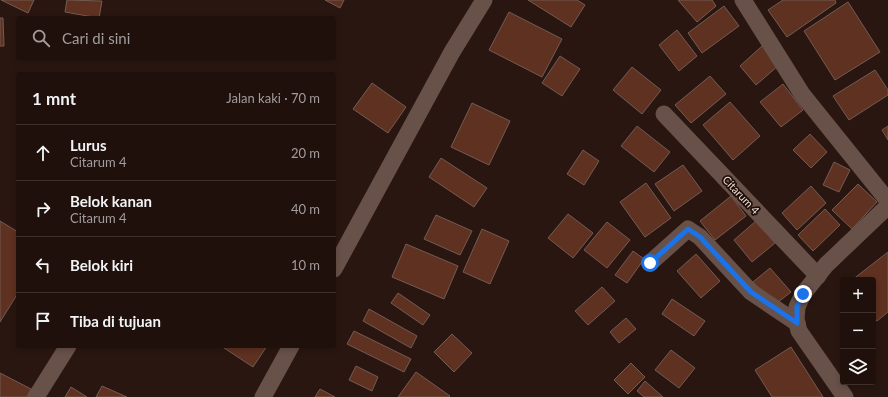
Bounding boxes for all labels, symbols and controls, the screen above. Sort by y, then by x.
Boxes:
search box [16,16,336,60]
icon: search [30,27,52,49]
text: Cari di sini [62,29,130,47]
text: 1 mnt [32,88,76,109]
text: Jalan kaki · 70 m [226,90,320,106]
text: Lurus [70,136,107,154]
icon: ahead [32,142,54,164]
text: 20 m [291,145,320,161]
text: Citarum 4 [70,154,126,170]
street label: Citarum 4 [720,173,763,217]
text: Belok kanan [70,192,152,210]
icon: right [32,198,54,220]
text: 40 m [291,201,320,217]
text: Citarum 4 [70,210,126,226]
icon: left [32,254,54,276]
route start [641,254,659,272]
text: Belok kiri [70,256,133,274]
text: 10 m [291,257,320,273]
map controls [840,277,876,385]
button: + [840,277,876,313]
route end [794,285,812,303]
icon: arrive [32,310,54,332]
text: Tiba di tujuan [70,312,161,330]
button: − [840,313,876,349]
button: layers [840,349,876,385]

